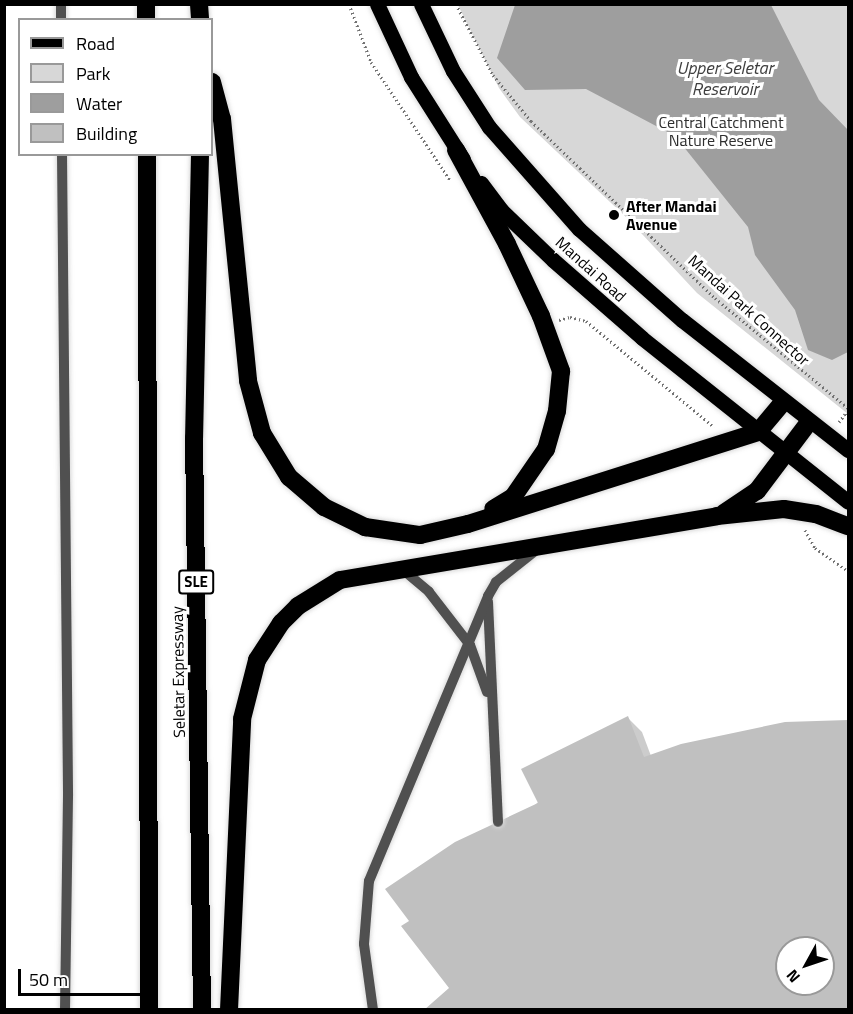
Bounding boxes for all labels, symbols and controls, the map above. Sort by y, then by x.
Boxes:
legend [18,18,213,156]
text: Road [76,30,115,57]
water label: Upper Seletar Reservoir [677,58,773,100]
text: Park [76,60,110,87]
text: Water [76,90,122,117]
park label: Central Catchment Nature Reserve [658,112,784,150]
text: Building [76,120,137,147]
place label: After Mandai Avenue [626,196,717,234]
marker: After Mandai Avenue [607,208,621,222]
street label: Mandai Road [552,232,630,306]
street label: Mandai Park Connector [684,250,814,370]
road number: SLE [178,570,214,594]
street label: Seletar Expressway [167,606,189,738]
north arrow [775,936,835,996]
scale bar [21,957,156,995]
text: N [780,964,806,988]
text: 50 m [29,966,68,993]

